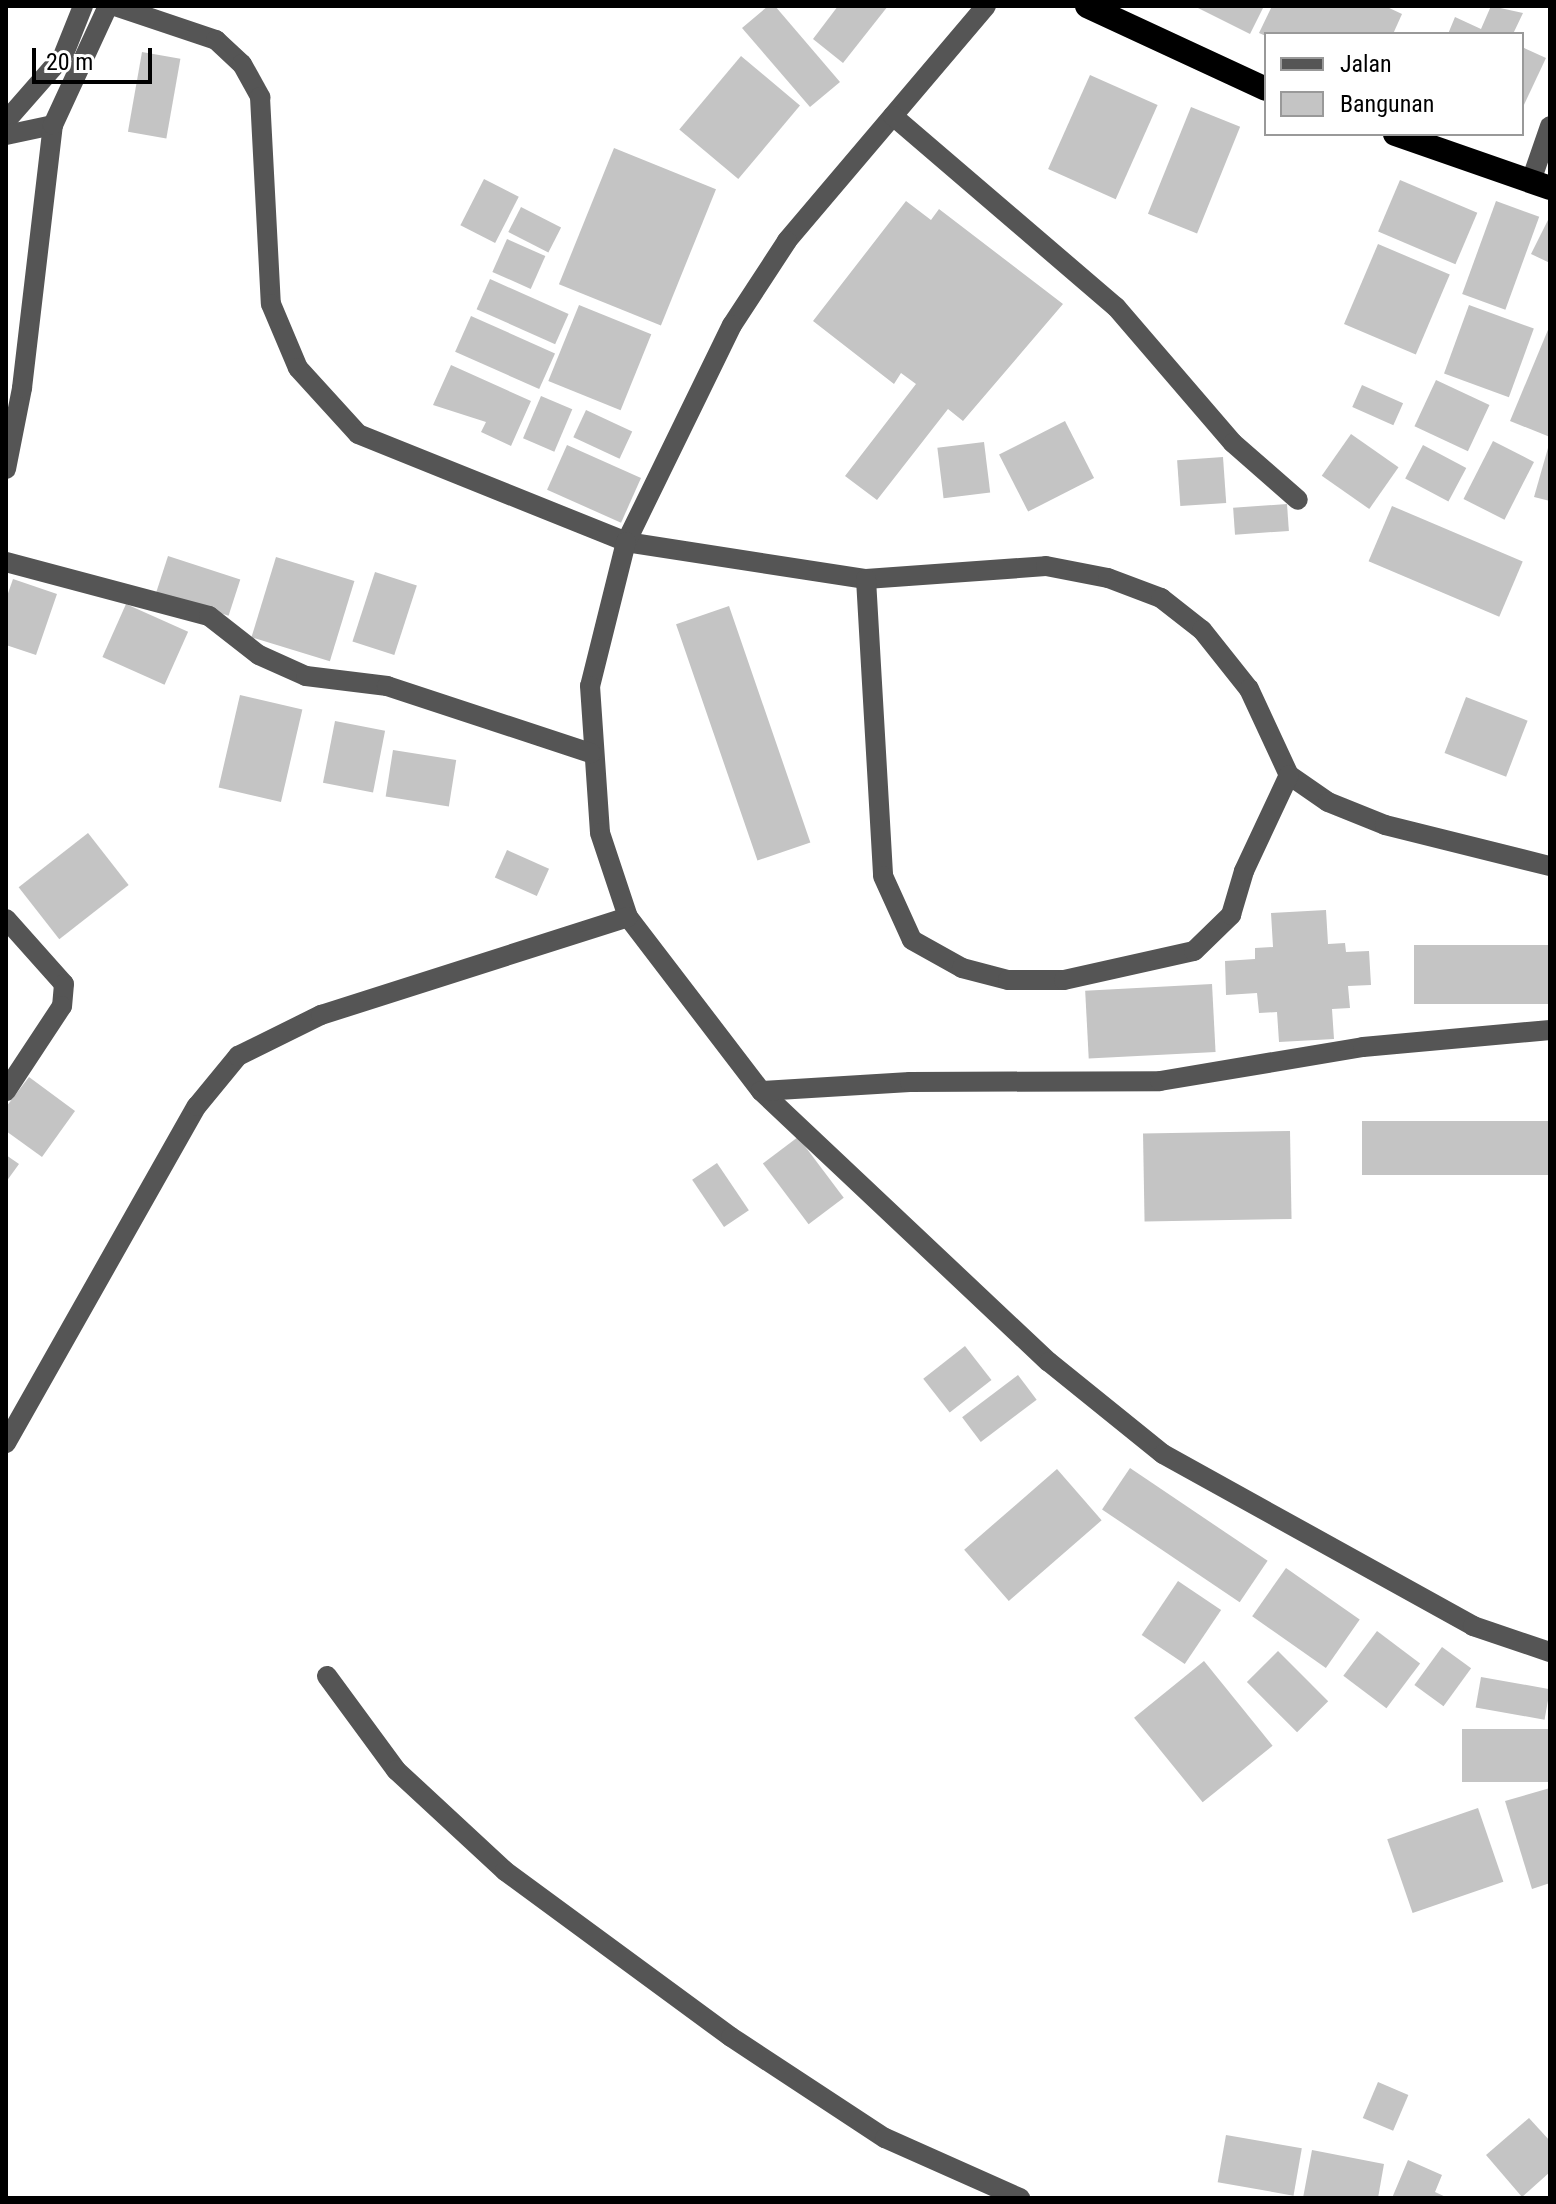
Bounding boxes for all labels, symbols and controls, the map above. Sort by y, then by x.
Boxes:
scale bar [36,32,156,82]
legend [1264,32,1524,136]
text: 20 m [46,48,93,76]
text: Jalan [1340,50,1392,78]
text: Bangunan [1340,90,1434,118]

